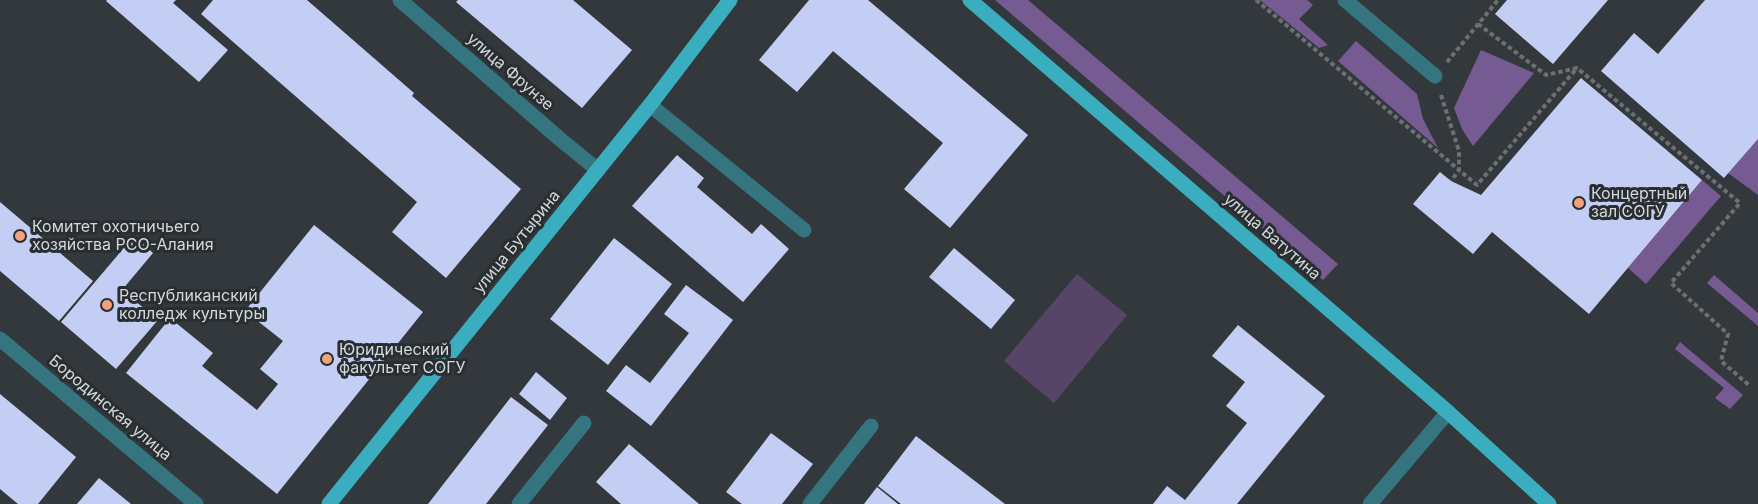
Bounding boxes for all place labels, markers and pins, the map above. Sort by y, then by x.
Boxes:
place label: Концертный зал СОГУ [1591,184,1687,222]
marker: Концертный зал СОГУ [1572,196,1586,210]
place label: Комитет охотничьего хозяйства РСО-Алания [32,217,214,255]
marker: Комитет охотничьего хозяйства РСО-Алания [13,229,27,243]
place label: Республиканский колледж культуры [119,286,265,324]
marker: Республиканский колледж культуры [100,298,114,312]
place label: Юридический факультет СОГУ [339,340,466,378]
marker: Юридический факультет СОГУ [320,352,334,366]

